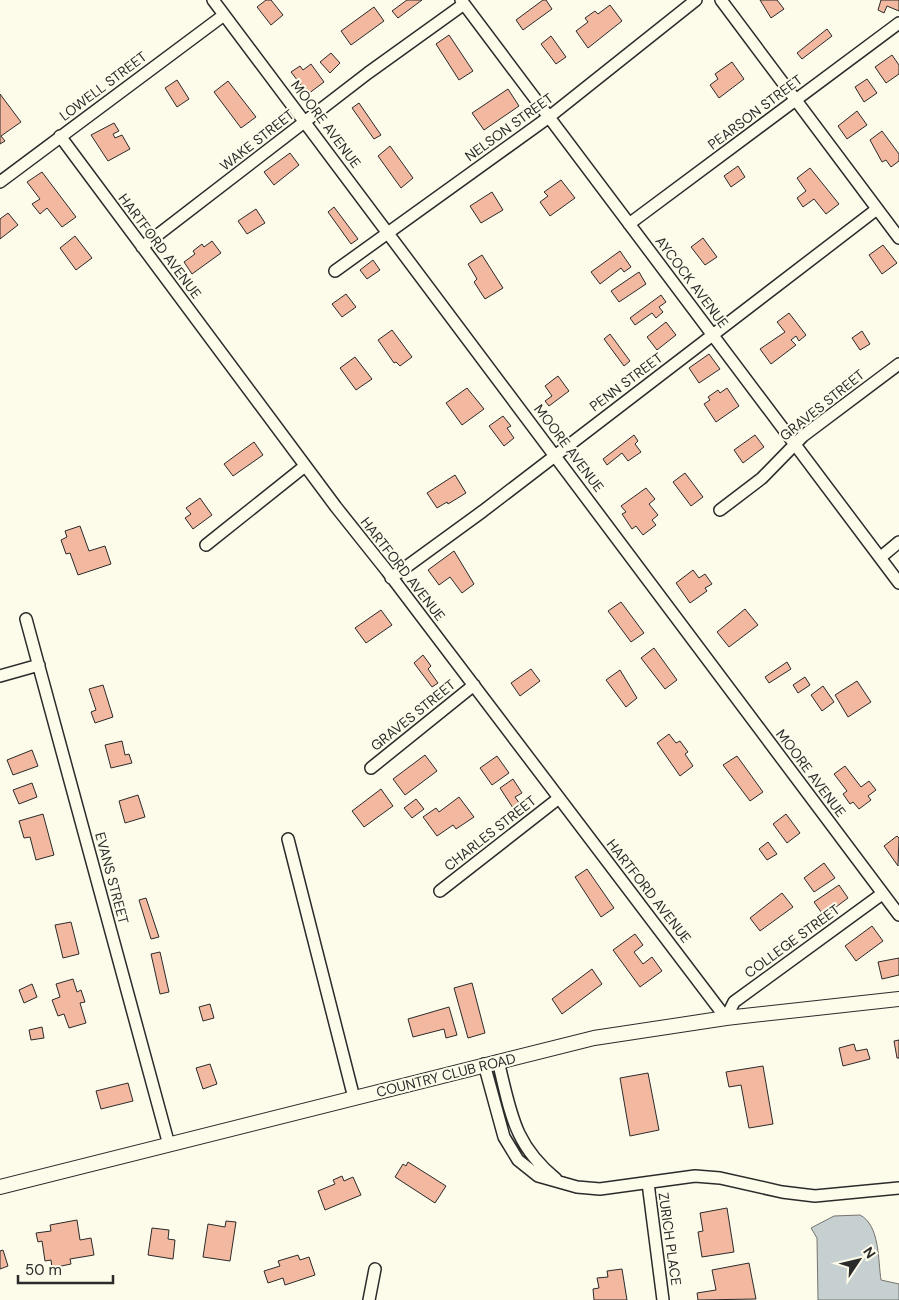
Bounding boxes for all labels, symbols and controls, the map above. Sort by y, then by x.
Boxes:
street label: LOWELL STREET [56,47,150,125]
street label: PEARSON STREET [704,71,806,153]
street label: MOORE AVENUE [287,77,365,172]
street label: NELSON STREET [461,89,557,165]
street label: WAKE STREET [216,105,298,175]
street label: HARTFORD AVENUE [115,190,205,302]
street label: AYCOCK AVENUE [652,232,732,332]
street label: PENN STREET [586,349,666,415]
street label: GRAVES STREET [776,365,868,445]
street label: MOORE AVENUE [530,401,608,496]
street label: HARTFORD AVENUE [357,513,449,625]
street label: GRAVES STREET [367,675,459,755]
street label: MOORE AVENUE [772,726,850,821]
street label: CHARLES STREET [440,791,540,875]
street label: EVANS STREET [91,830,133,926]
street label: HARTFORD AVENUE [603,835,695,947]
street label: COLLEGE STREET [741,900,843,982]
street label: COUNTRY CLUB ROAD [374,1049,518,1101]
street label: ZURICH PLACE [655,1191,685,1287]
north arrow [834,1235,884,1285]
text: N [859,1243,880,1262]
scale bar [18,1252,112,1284]
text: 50 m [25,1260,62,1280]

